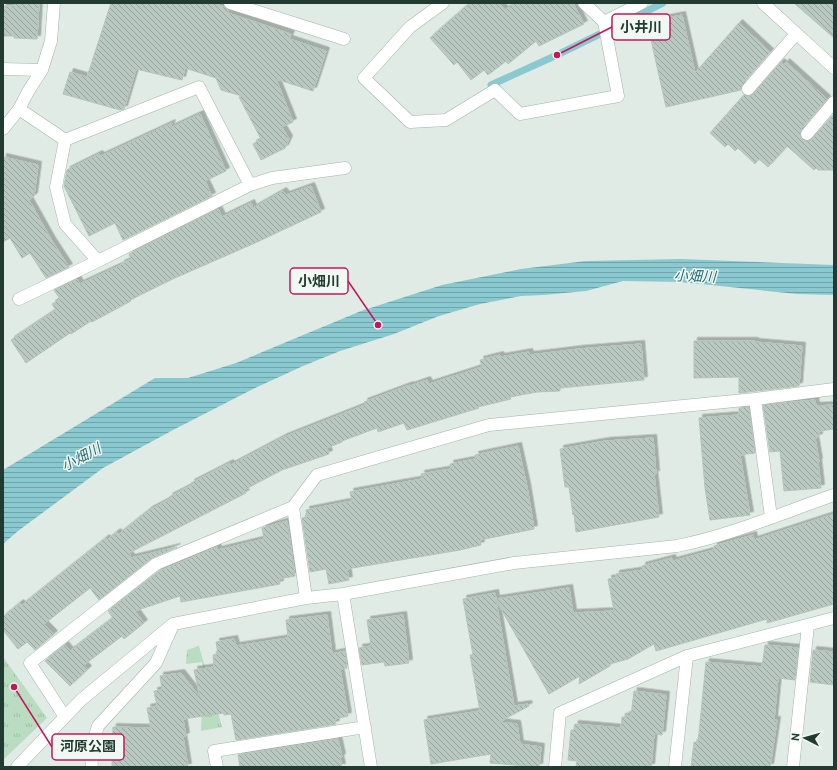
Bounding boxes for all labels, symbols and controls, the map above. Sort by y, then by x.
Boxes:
callout: 小井川 [612,14,670,40]
text: 小井川 [620,18,662,36]
water label: 小畑川 [674,266,718,286]
callout: 小畑川 [290,268,348,294]
text: 小畑川 [298,272,340,290]
water label: 小畑川 [58,438,106,475]
north arrow [785,718,825,758]
text: N [788,732,802,742]
callout: 河原公園 [52,734,124,760]
text: 河原公園 [60,737,116,755]

